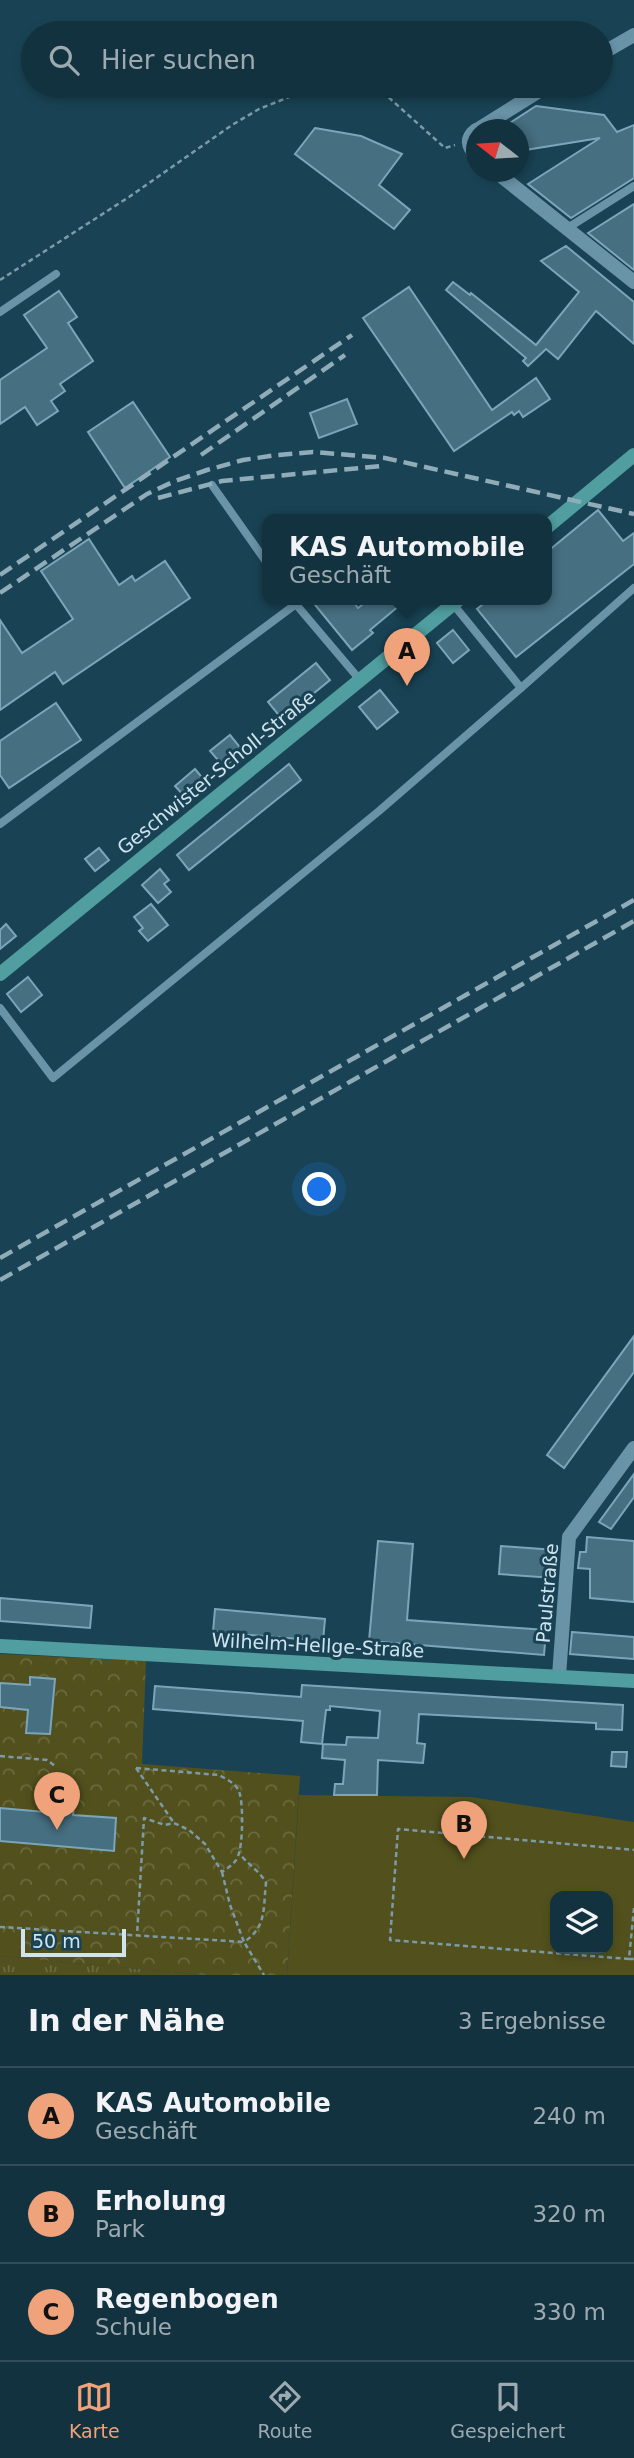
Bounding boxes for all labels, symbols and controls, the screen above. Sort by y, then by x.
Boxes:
search box [21,21,613,98]
icon: search [45,41,83,79]
text: Hier suchen [101,45,256,75]
north arrow [466,119,529,182]
popup [262,514,552,605]
text: KAS Automobile [289,532,525,562]
text: Geschäft [289,562,391,588]
pin: A [384,628,430,686]
street label: Geschwister-Scholl-Straße [113,685,319,859]
your location [302,1172,336,1206]
street label: Paulstraße [532,1542,562,1644]
street label: Wilhelm-Hellge-Straße [211,1628,425,1662]
pin: C [34,1772,80,1830]
pin: B [441,1801,487,1859]
map controls [550,1891,613,1954]
button: layers [550,1891,613,1954]
scale bar [21,1926,126,1958]
text: 50 m [32,1930,81,1952]
text: In der Nähe [28,2003,225,2038]
text: 3 Ergebnisse [458,2008,606,2034]
text: KAS Automobile [95,2088,331,2118]
text: A [42,2103,60,2129]
text: 240 m [532,2103,606,2129]
text: Geschäft [95,2118,197,2144]
text: Erholung [95,2186,227,2216]
text: B [42,2201,60,2227]
text: 320 m [532,2201,606,2227]
text: Park [95,2216,145,2242]
text: Regenbogen [95,2284,279,2314]
text: C [43,2299,59,2325]
text: 330 m [532,2299,606,2325]
text: Schule [95,2314,172,2340]
tab: Karte [69,2378,120,2442]
tab: Route [257,2378,313,2442]
tab: Gespeichert [450,2378,565,2442]

